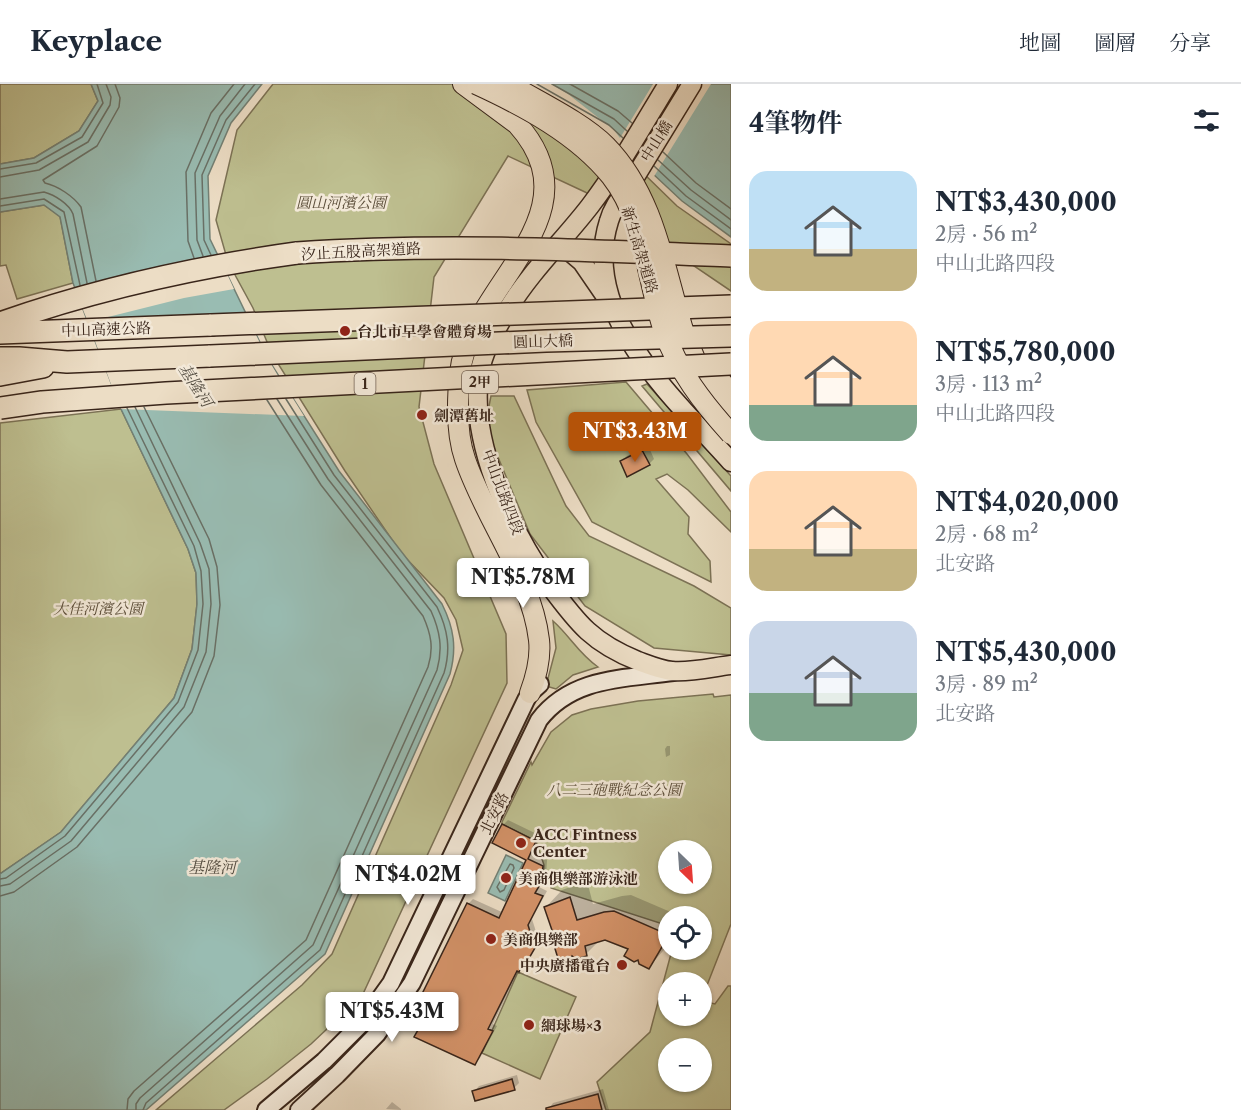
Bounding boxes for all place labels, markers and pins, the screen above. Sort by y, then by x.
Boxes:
place label: 台北市早學會體育場 [357,322,492,341]
marker: 台北市早學會體育場 [338,324,352,338]
place label: 劍潭舊址 [434,406,494,425]
marker: 劍潭舊址 [415,408,429,422]
pin: NT$3.43M [573,412,697,463]
pin: NT$5.78M [461,558,585,609]
place label: ACC Fintness Center [532,825,637,861]
marker: ACC Fintness Center [514,836,528,850]
pin: NT$4.02M [346,855,470,906]
place label: 美商俱樂部游泳池 [518,869,638,888]
marker: 美商俱樂部游泳池 [499,871,513,885]
place label: 美商俱樂部 [503,930,578,949]
marker: 美商俱樂部 [484,932,498,946]
place label: 中央廣播電台 [520,956,610,975]
marker: 中央廣播電台 [615,958,629,972]
pin: NT$5.43M [330,992,454,1043]
place label: 網球場×3 [541,1016,602,1035]
marker: 網球場×3 [522,1018,536,1032]

